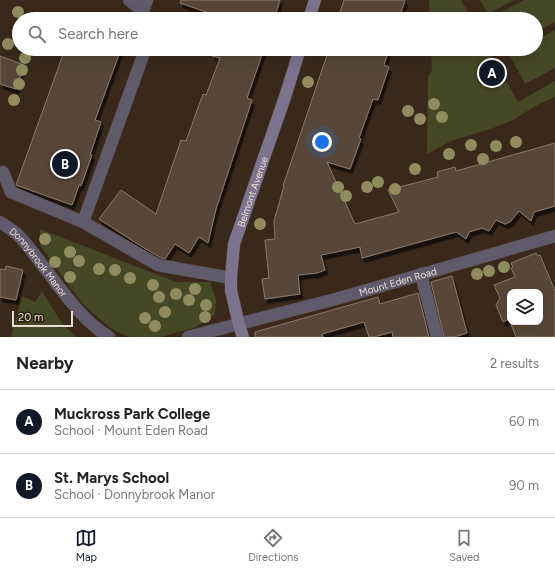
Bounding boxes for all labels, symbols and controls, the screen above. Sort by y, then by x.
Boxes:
search box [12,12,543,56]
icon: search [26,23,48,45]
text: Search here [58,25,138,43]
pin: A [479,58,505,88]
your location [312,132,332,152]
pin: B [52,149,78,179]
street label: Belmont Avenue [234,154,271,229]
street label: Donnybrook Manor [7,224,71,300]
street label: Mount Eden Road [357,264,438,299]
map controls [507,289,543,325]
button: layers [507,289,543,325]
scale bar [12,309,73,328]
text: 20 m [18,311,43,324]
text: Nearby [16,353,74,373]
text: 2 results [490,356,539,371]
text: Muckross Park College [54,405,210,423]
text: A [24,414,34,429]
text: 60 m [509,414,539,429]
text: School · Mount Eden Road [54,423,208,438]
text: St. Marys School [54,469,169,487]
text: B [25,478,33,493]
text: 90 m [509,478,539,493]
text: School · Donnybrook Manor [54,487,215,502]
tab: Map [75,527,97,564]
tab: Directions [248,527,298,564]
tab: Saved [449,527,480,564]

